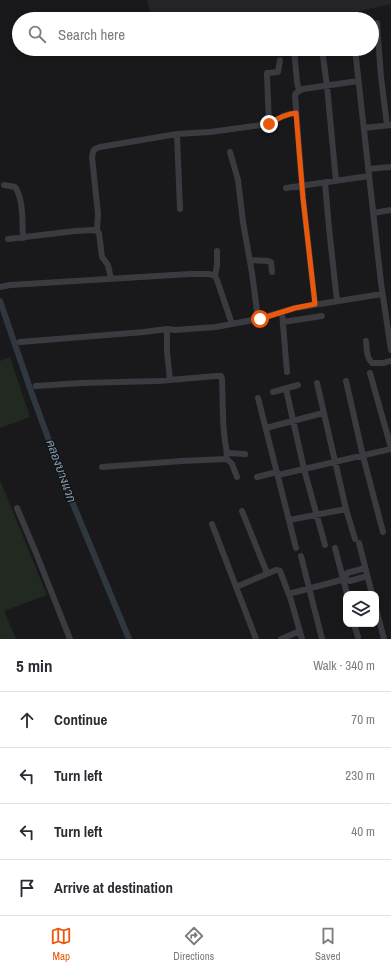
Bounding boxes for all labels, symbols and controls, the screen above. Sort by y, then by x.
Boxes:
search box [12,12,379,56]
icon: search [26,23,48,45]
text: Search here [58,24,125,45]
route end [260,115,278,133]
route start [251,310,269,328]
water label: คลองบางแวก [42,437,80,505]
map controls [343,591,379,627]
button: layers [343,591,379,627]
text: 5 min [16,654,52,677]
text: Walk · 340 m [313,657,375,674]
icon: ahead [16,709,38,731]
text: Continue [54,709,107,730]
text: 70 m [351,711,375,728]
icon: left [16,765,38,787]
text: Turn left [54,765,102,786]
text: 230 m [345,767,375,784]
icon: left [16,821,38,843]
text: Turn left [54,821,102,842]
text: 40 m [351,823,375,840]
icon: arrive [16,877,38,899]
text: Arrive at destination [54,877,173,898]
tab: Map [50,925,72,963]
tab: Directions [173,925,214,963]
tab: Saved [315,925,341,963]

